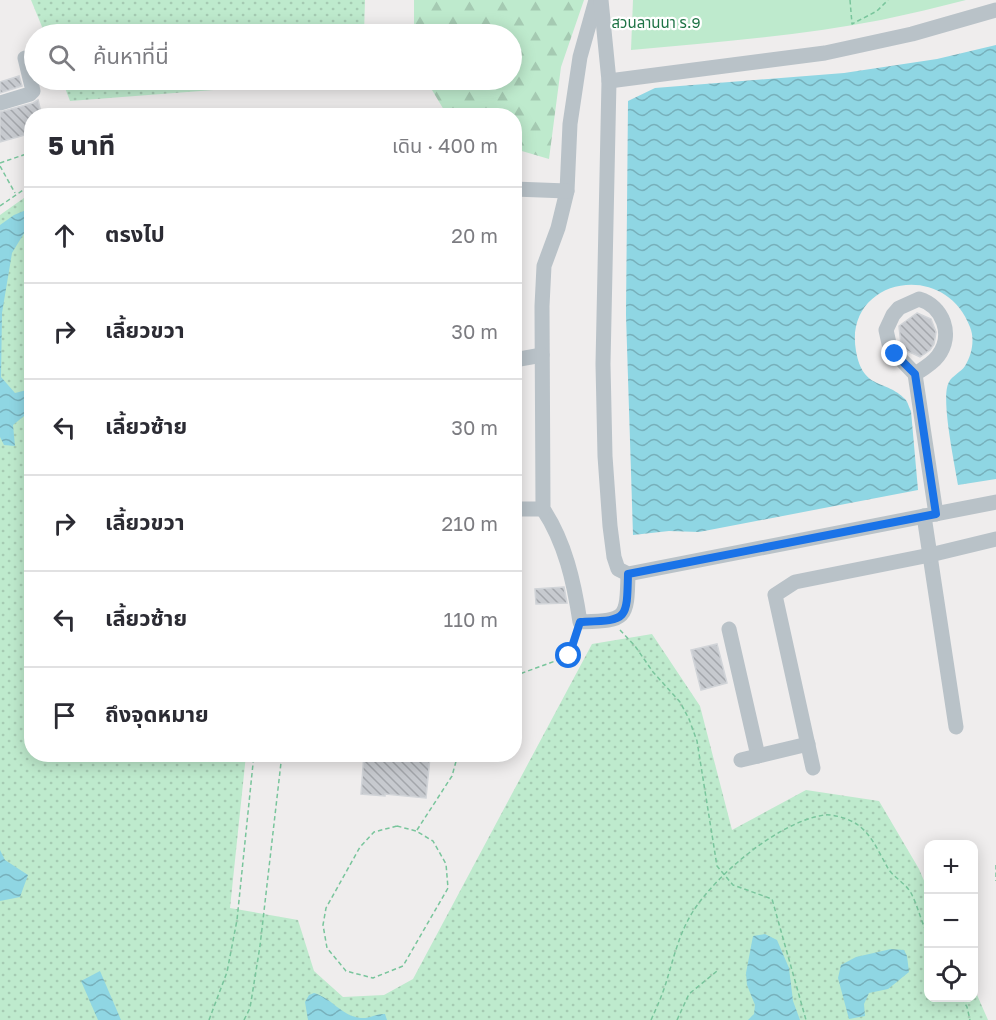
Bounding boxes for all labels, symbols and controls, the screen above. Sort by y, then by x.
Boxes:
park label: สวนลานนา ร.9 [612,13,700,31]
search box [24,24,522,90]
icon: search [45,41,78,74]
text: ค้นหาที่นี่ [93,42,169,69]
text: 5 นาที [48,130,115,161]
text: เดิน · 400 m [392,133,498,157]
icon: ahead [48,219,81,252]
text: ตรงไป [105,220,165,247]
text: 20 m [451,223,498,247]
icon: right [48,315,81,348]
text: เลี้ยวขวา [105,316,185,343]
text: 30 m [451,319,498,343]
route end [881,340,907,366]
icon: left [48,411,81,444]
text: เลี้ยวซ้าย [105,412,187,439]
text: 30 m [451,415,498,439]
icon: right [48,507,81,540]
text: เลี้ยวขวา [105,508,185,535]
text: 210 m [442,511,498,535]
icon: left [48,603,81,636]
text: เลี้ยวซ้าย [105,604,187,631]
text: 110 m [444,607,498,631]
route start [555,642,581,668]
icon: arrive [48,699,81,732]
text: ถึงจุดหมาย [105,700,209,727]
map controls [924,840,978,1002]
button: + [924,840,978,894]
button: − [924,894,978,948]
button: locate [924,948,978,1002]

